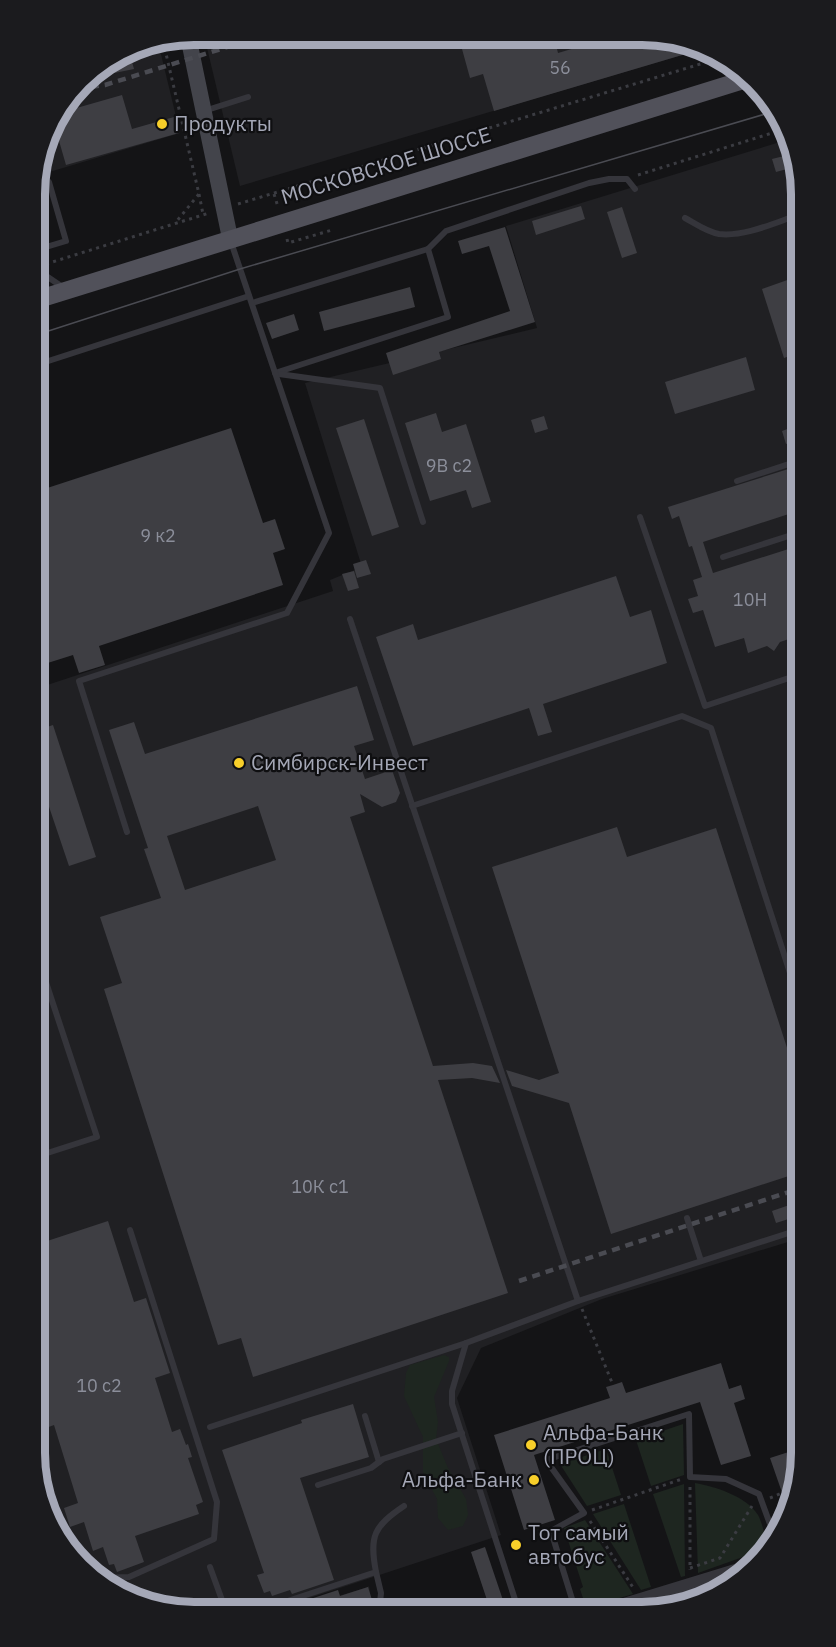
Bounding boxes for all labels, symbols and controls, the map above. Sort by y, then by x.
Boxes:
house number: 56 [549,56,571,79]
place label: Продукты [174,109,272,137]
marker: Продукты [155,117,169,131]
street label: МОСКОВСКОЕ ШОССЕ [277,120,494,210]
house number: 9В с2 [426,454,472,477]
house number: 9 к2 [140,524,176,547]
house number: 10Н [733,588,767,611]
place label: Симбирск-Инвест [251,748,428,776]
marker: Симбирск-Инвест [232,756,246,770]
house number: 10К с1 [291,1175,349,1198]
house number: 10 с2 [76,1374,122,1397]
place label: Альфа-Банк (ПРОЦ) [543,1418,663,1470]
marker: Альфа-Банк (ПРОЦ) [524,1438,538,1452]
place label: Альфа-Банк [402,1465,522,1493]
marker: Альфа-Банк [527,1473,541,1487]
place label: Тот самый автобус [528,1518,629,1570]
marker: Тот самый автобус [509,1538,523,1552]

